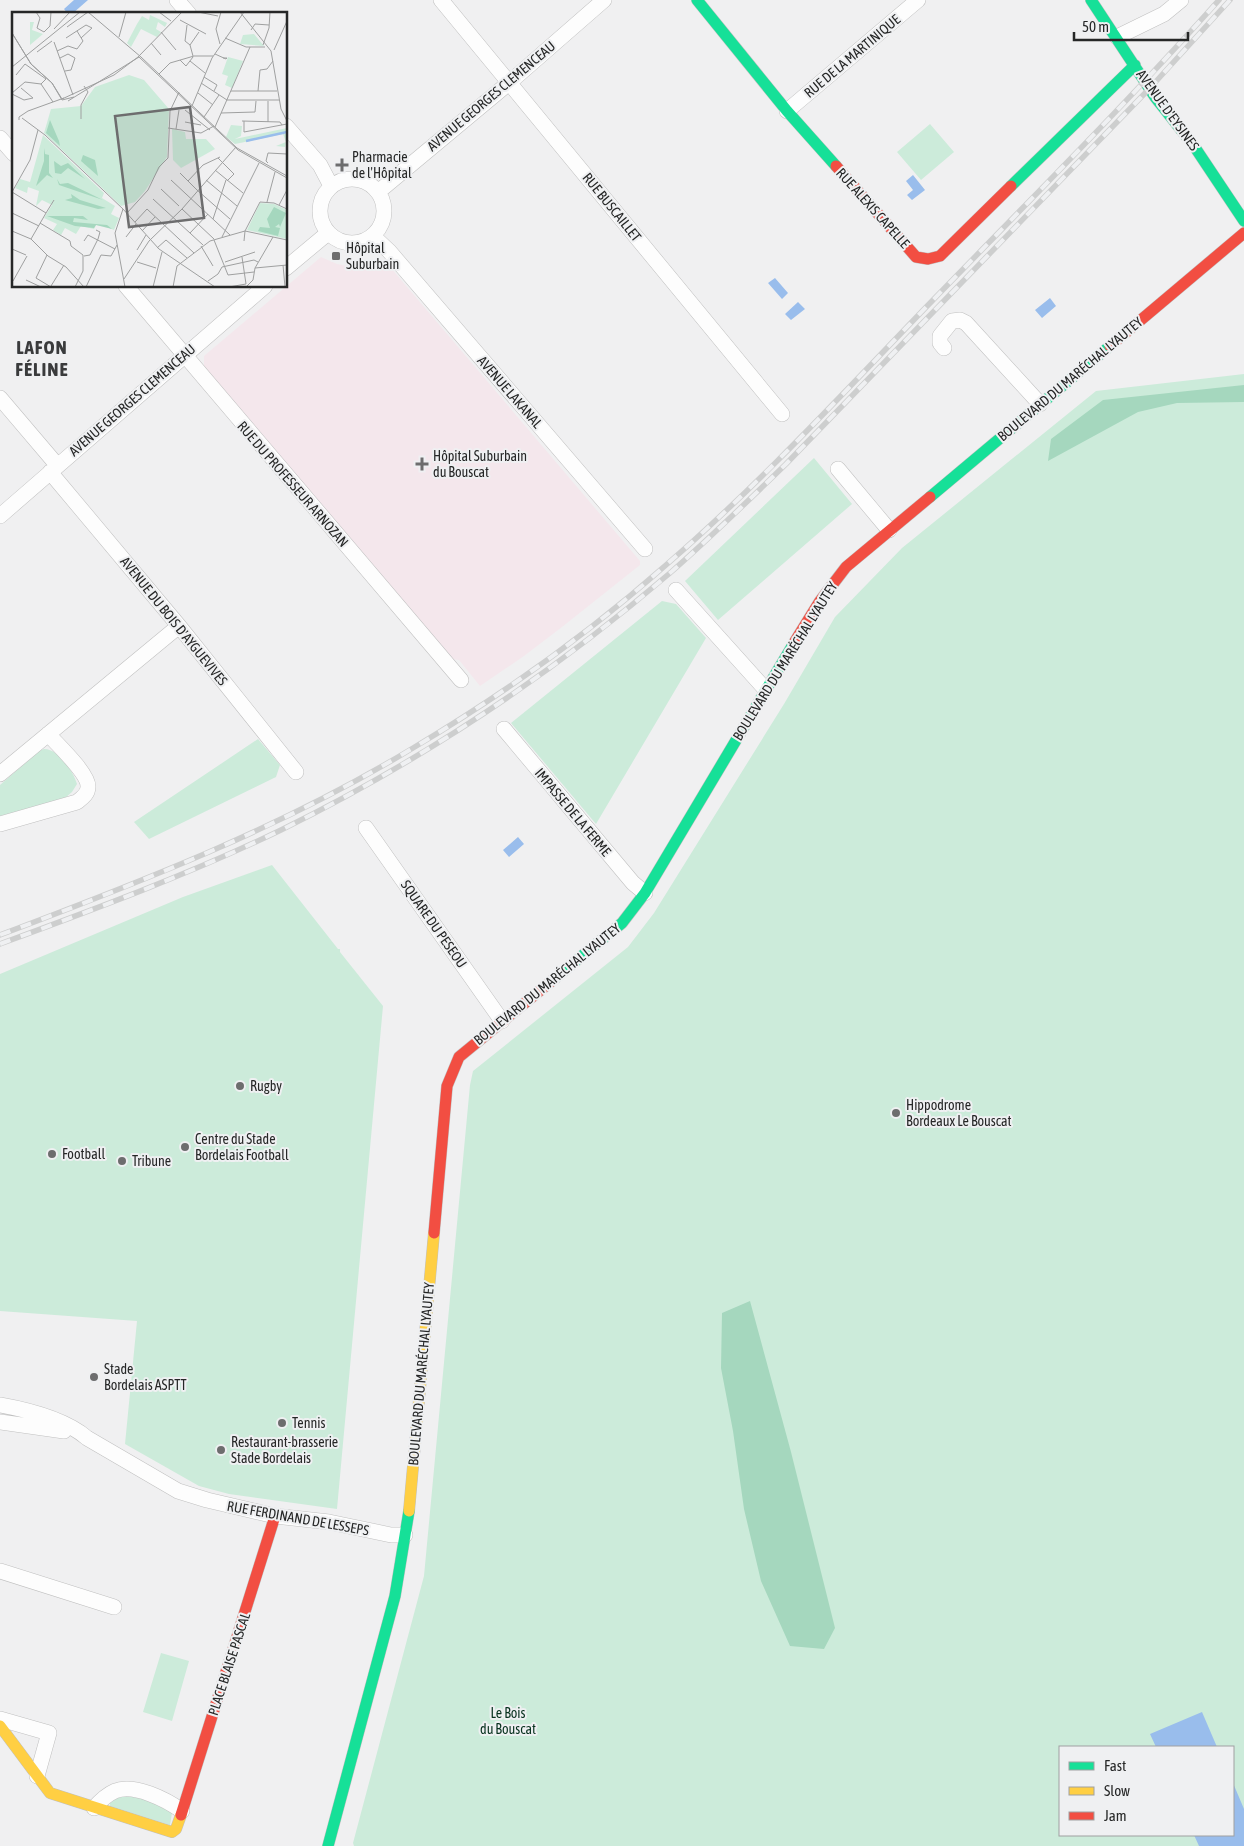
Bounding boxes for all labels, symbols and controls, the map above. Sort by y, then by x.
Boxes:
scale bar [1074,10,1188,42]
street label: RUE DE LA MARTINIQUE [801,11,903,101]
inset map [12,12,288,288]
text: 50 m [1082,18,1109,35]
street label: AVENUE GEORGES CLEMENCEAU [424,38,558,154]
street label: AVENUE D'EYSINES [1133,67,1203,154]
place label: Pharmacie de l'Hôpital [352,149,412,181]
marker: Pharmacie de l'Hôpital [336,159,348,171]
street label: RUE ALEXIS CAPELLE [833,165,913,251]
street label: RUE BUSCAILLET [579,169,645,245]
place label: Hôpital Suburbain [346,240,399,272]
marker: Hôpital Suburbain [330,250,342,262]
street label: BOULEVARD DU MARÉCHAL LYAUTEY [994,313,1146,444]
district label: LAFON FÉLINE [15,336,69,380]
street label: AVENUE GEORGES CLEMENCEAU [66,341,198,459]
street label: AVENUE LAKANAL [474,353,546,432]
street label: RUE DU PROFESSEUR ARNOZAN [234,418,352,550]
place label: Hôpital Suburbain du Bouscat [433,448,527,480]
marker: Hôpital Suburbain du Bouscat [415,457,429,471]
street label: AVENUE DU BOIS D'AYGUEVIVES [117,553,231,689]
street label: BOULEVARD DU MARÉCHAL LYAUTEY [729,578,841,743]
street label: IMPASSE DE LA FERME [532,765,614,859]
street label: SQUARE DU PESEOU [398,877,470,971]
street label: BOULEVARD DU MARÉCHAL LYAUTEY [470,919,624,1048]
place label: Rugby [250,1078,282,1094]
marker: Rugby [234,1080,246,1092]
place label: Hippodrome Bordeaux Le Bouscat [906,1097,1012,1129]
marker: Hippodrome Bordeaux Le Bouscat [890,1107,902,1119]
place label: Centre du Stade Bordelais Football [195,1131,289,1163]
marker: Centre du Stade Bordelais Football [179,1141,191,1153]
place label: Football [62,1146,105,1162]
marker: Football [46,1148,58,1160]
place label: Tribune [132,1153,171,1169]
marker: Tribune [116,1155,128,1167]
street label: BOULEVARD DU MARÉCHAL LYAUTEY [405,1281,437,1466]
place label: Stade Bordelais ASPTT [104,1361,187,1393]
marker: Stade Bordelais ASPTT [88,1371,100,1383]
place label: Tennis [292,1415,325,1431]
marker: Tennis [276,1417,288,1429]
place label: Restaurant-brasserie Stade Bordelais [231,1434,338,1466]
marker: Restaurant-brasserie Stade Bordelais [215,1444,227,1456]
street label: RUE FERDINAND DE LESSEPS [226,1498,370,1538]
street label: PLACE BLAISE PASCAL [205,1610,253,1717]
park label: Le Bois du Bouscat [480,1705,536,1737]
legend [1059,1746,1234,1836]
text: Fast [1104,1757,1126,1774]
text: Slow [1104,1782,1130,1799]
text: Jam [1104,1807,1127,1824]

